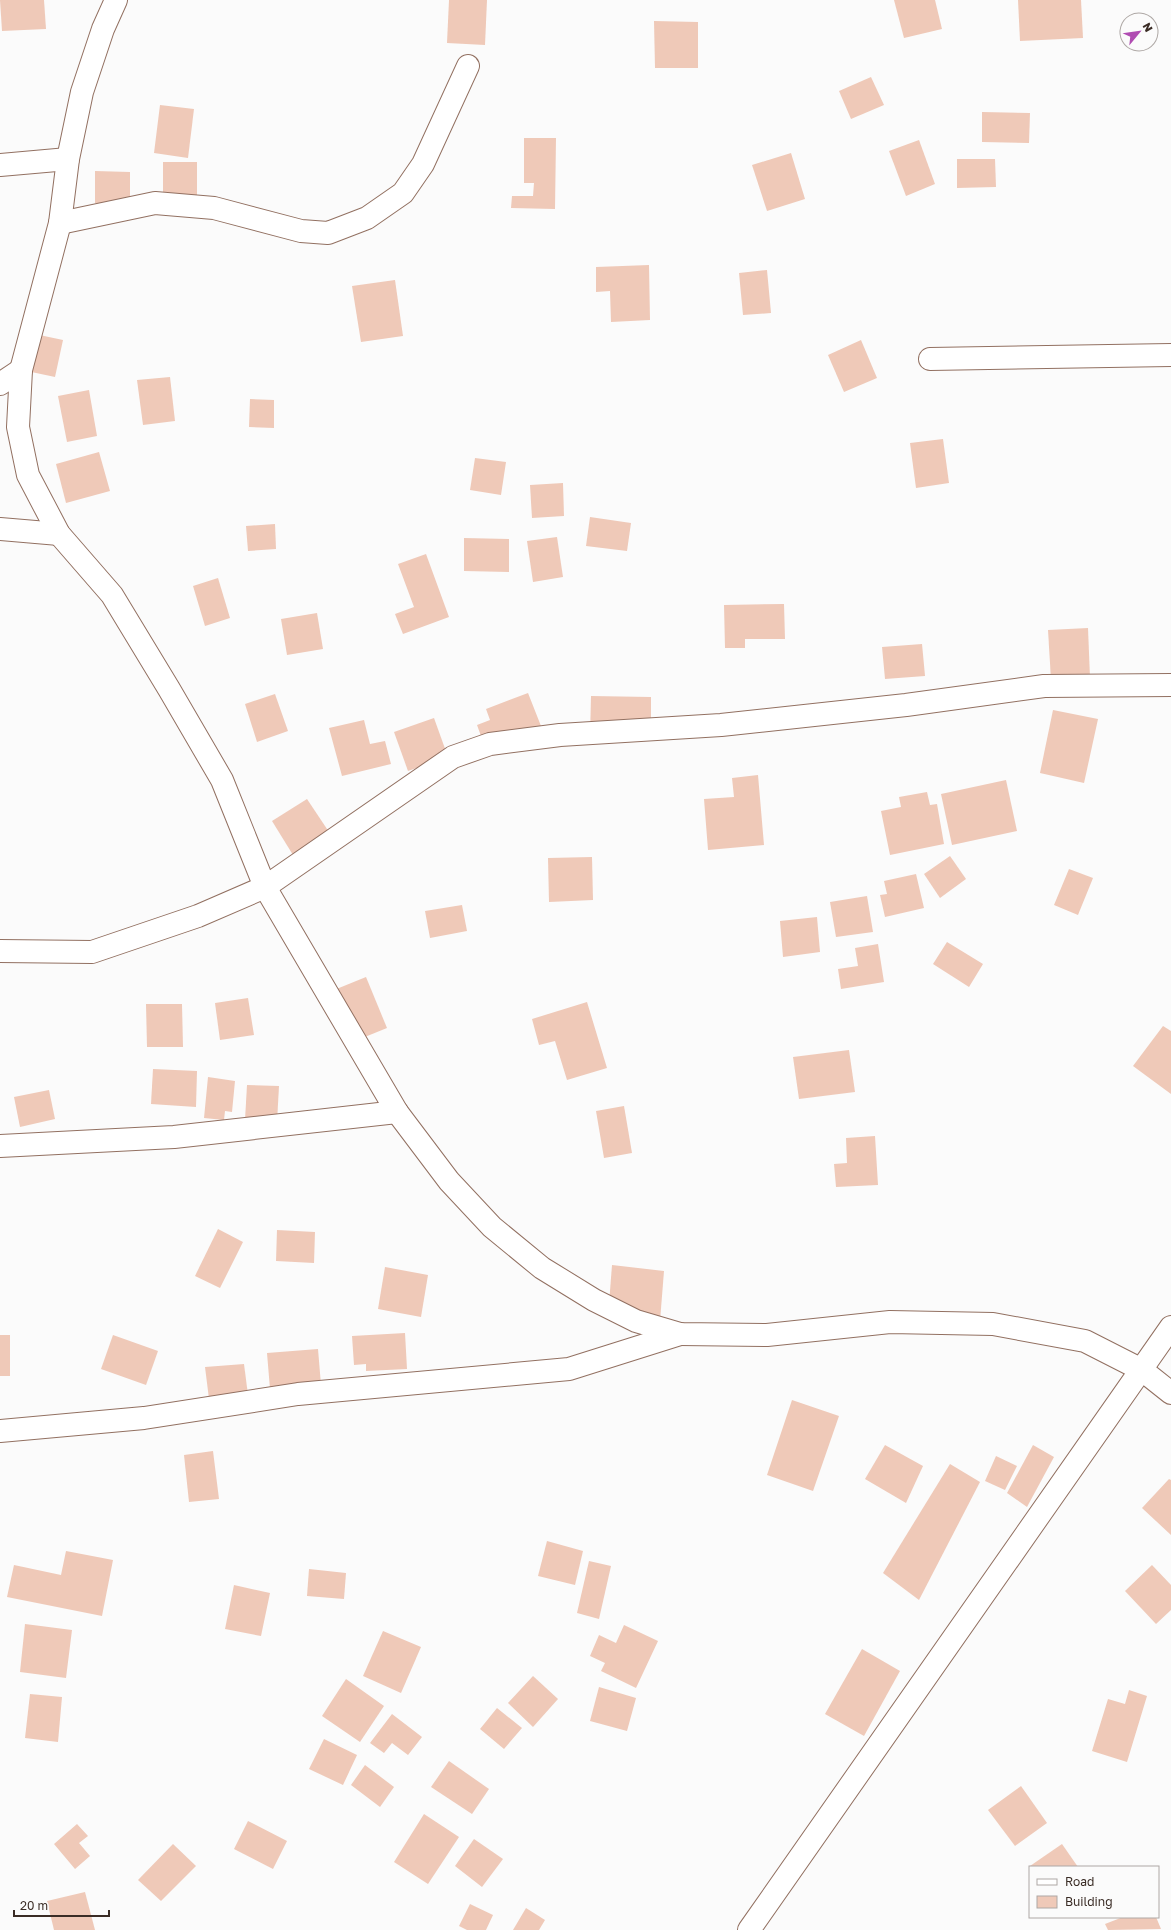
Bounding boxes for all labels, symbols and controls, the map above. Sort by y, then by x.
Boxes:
north arrow [1119,12,1159,52]
text: N [1140,20,1156,34]
legend [1029,1866,1159,1918]
text: Road [1065,1874,1094,1889]
scale bar [14,1892,109,1918]
text: Building [1065,1894,1113,1909]
text: 20 m [20,1898,48,1913]

